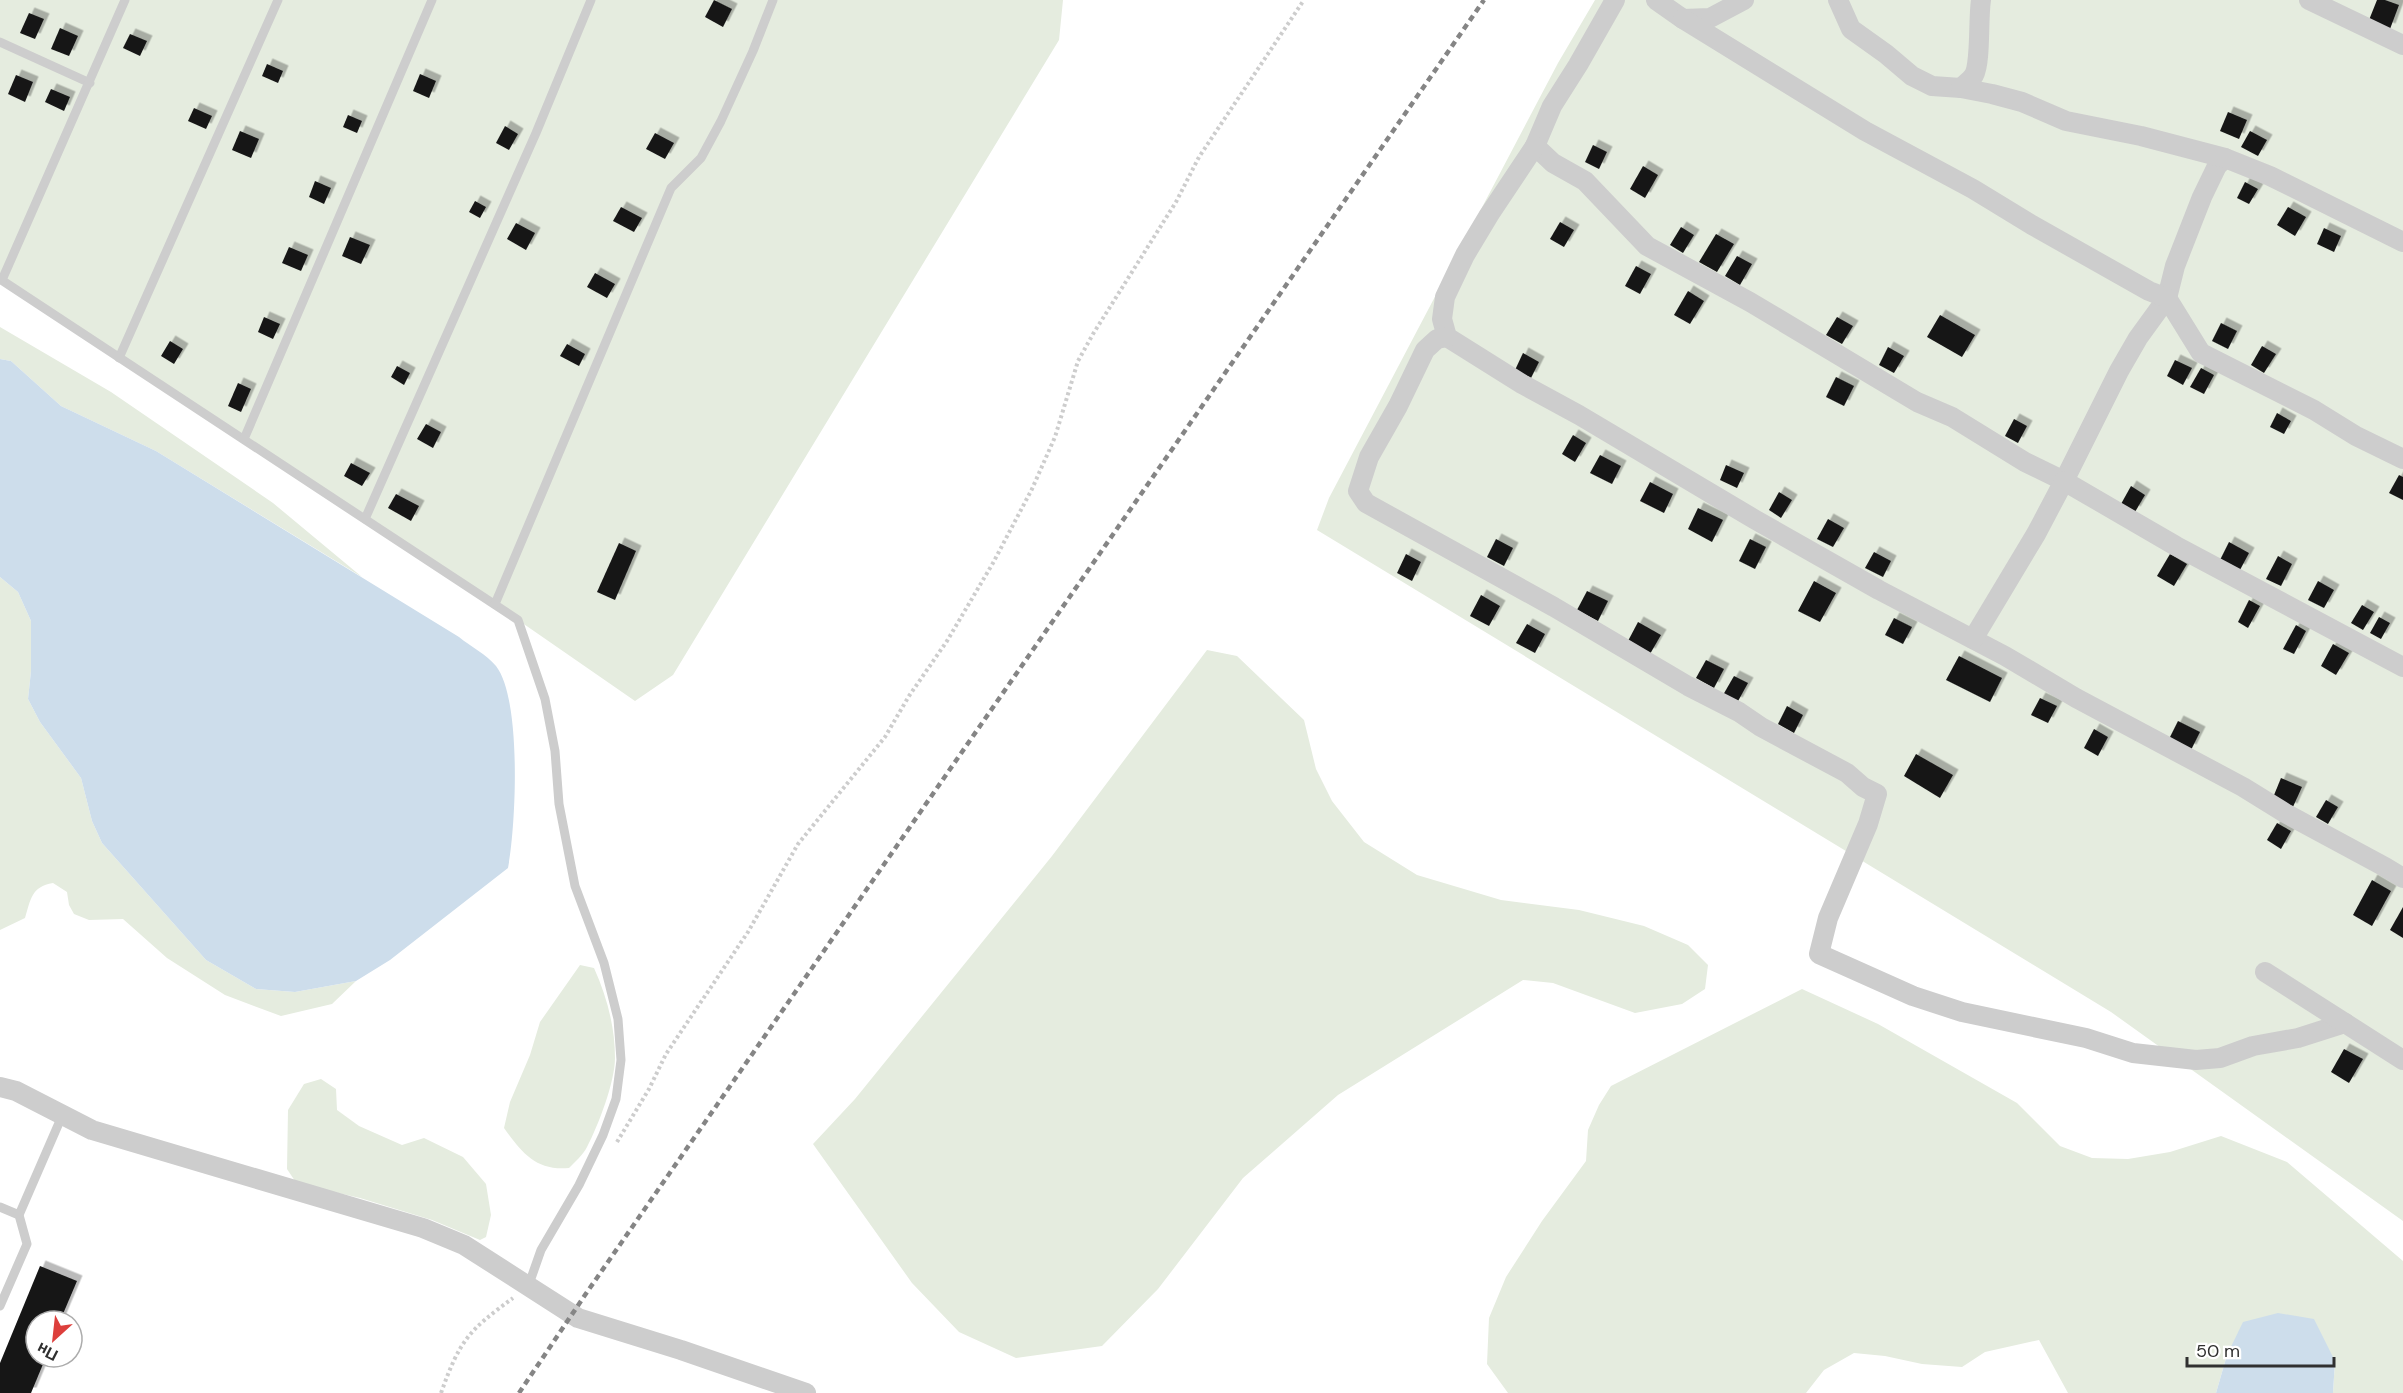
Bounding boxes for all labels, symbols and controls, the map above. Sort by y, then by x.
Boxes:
north arrow [24,1309,84,1369]
scale bar [2187,1330,2334,1368]
text: Пн [33,1338,62,1366]
text: 50 m [2196,1339,2240,1363]

